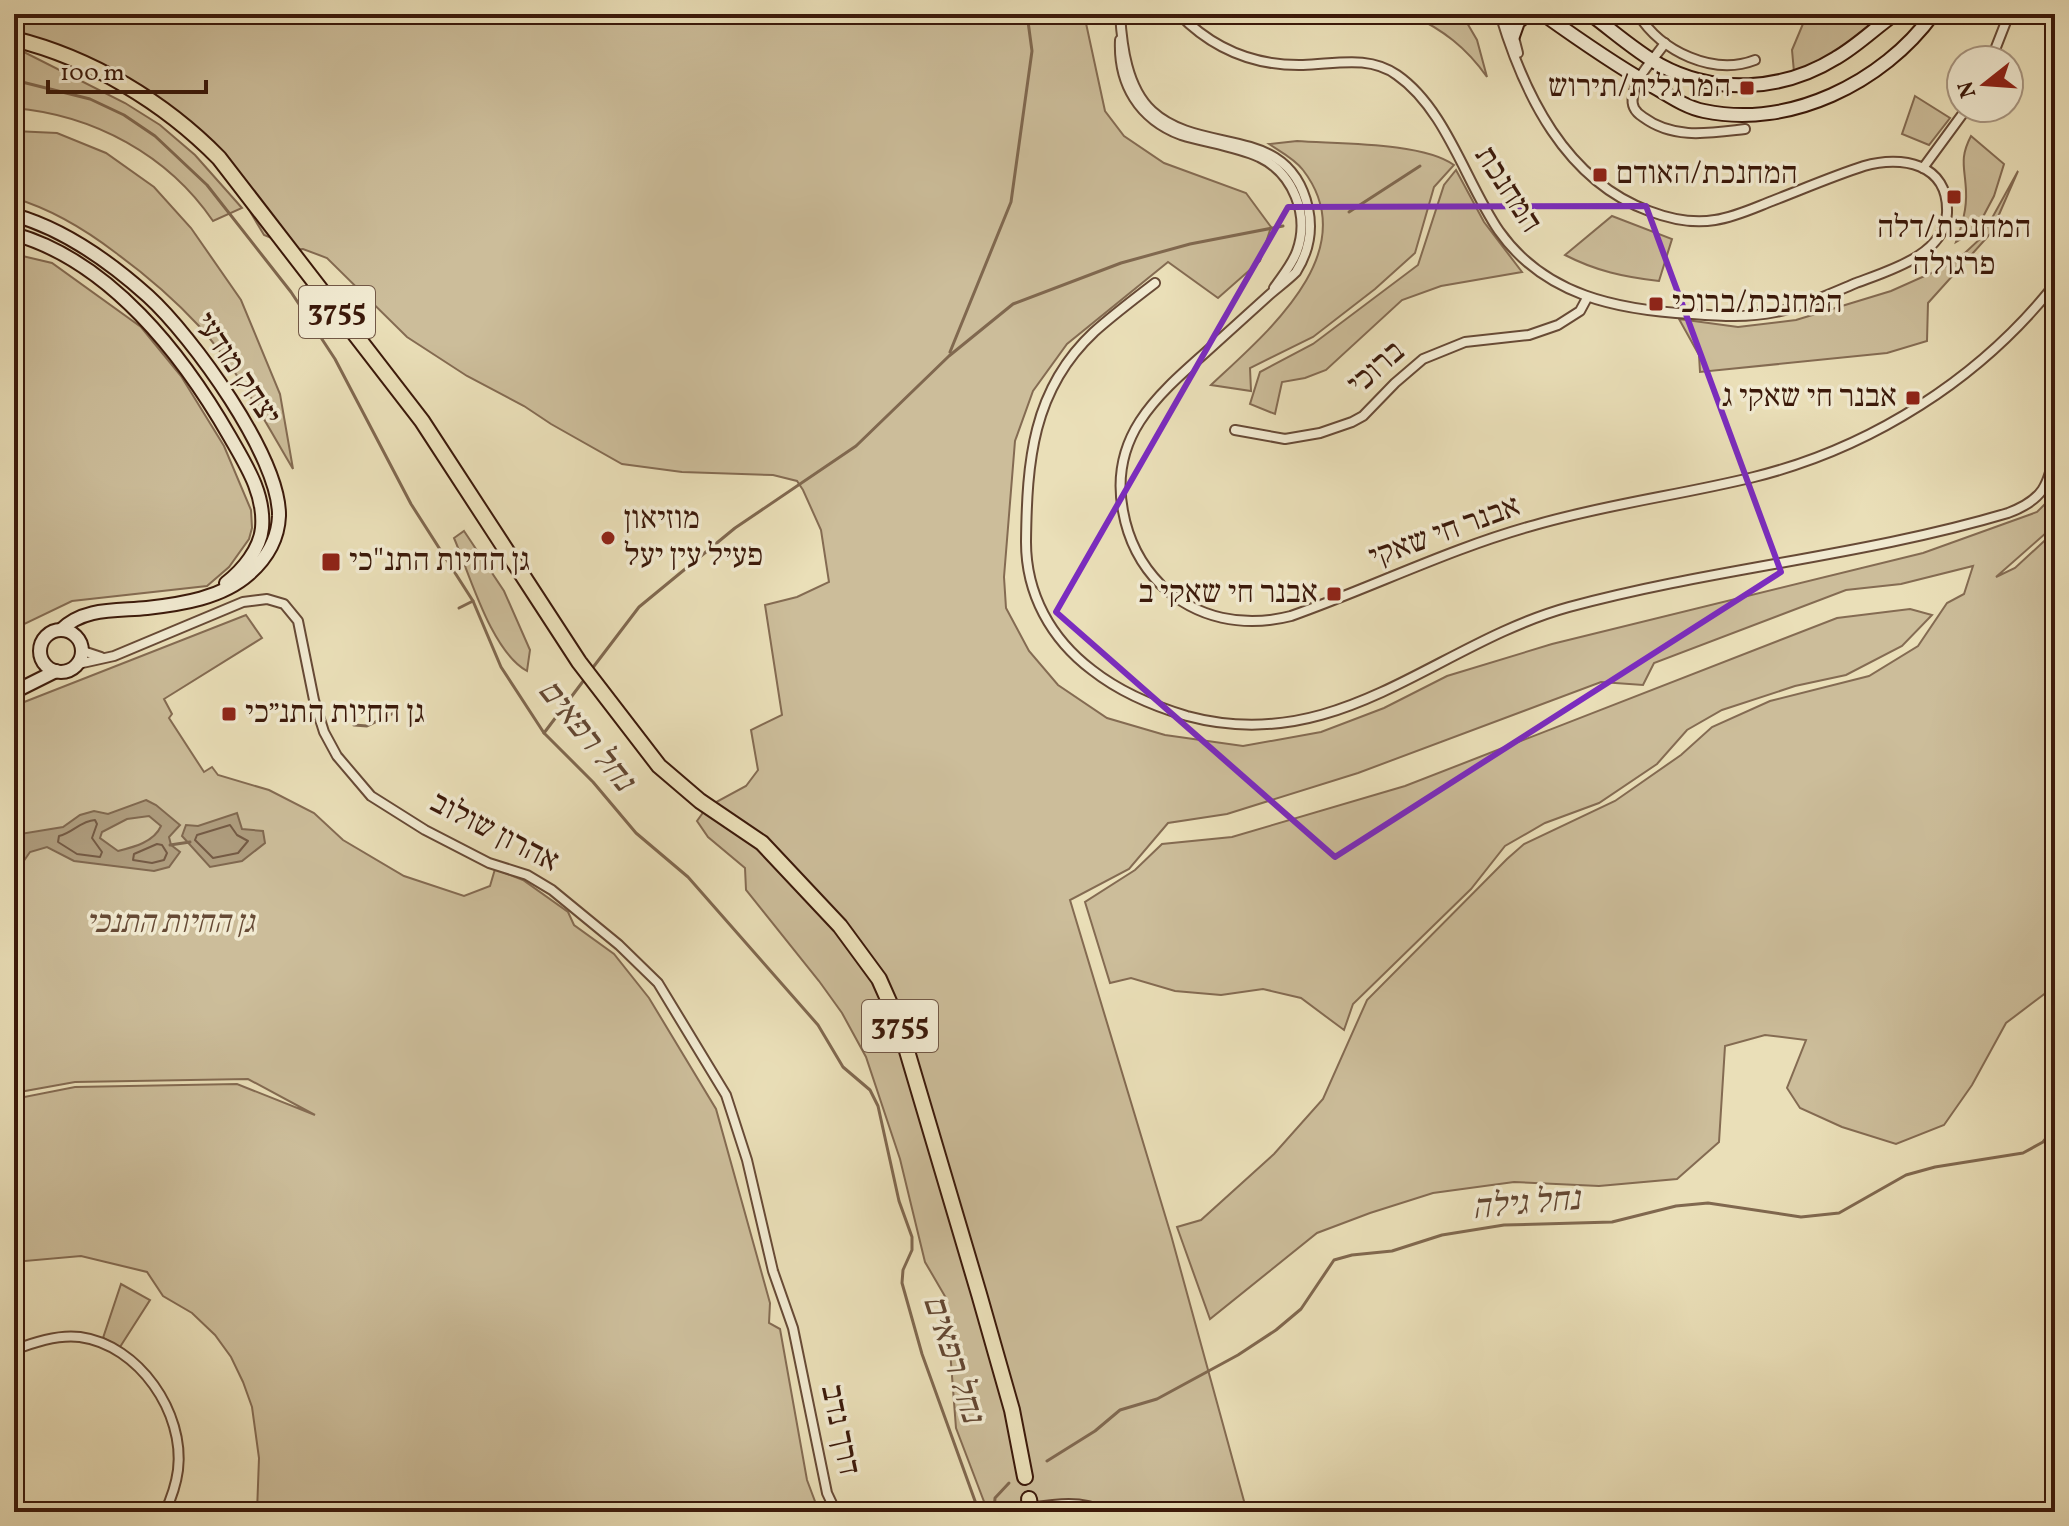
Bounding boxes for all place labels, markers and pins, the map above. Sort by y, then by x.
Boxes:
place label: המרגלית/תירוש [1548,66,1731,110]
marker: המרגלית/תירוש [1738,79,1756,97]
place label: המחנכת/האודם [1616,153,1798,197]
marker: המחנכת/האודם [1591,166,1609,184]
marker: המחנכת/דלה פרגולה [1945,188,1963,206]
place label: המחנכת/דלה פרגולה [1877,207,2031,288]
place label: המחנכת/ברוכי [1672,282,1843,326]
marker: המחנכת/ברוכי [1647,295,1665,313]
place label: אבנר חי שאקי ג [1722,376,1897,420]
marker: אבנר חי שאקי ג [1904,389,1922,407]
place label: מוזיאון פעיל עין יעל [624,498,763,579]
marker: מוזיאון פעיל עין יעל [599,529,617,547]
place label: גן החיות התנ"כי [349,540,530,584]
marker: גן החיות התנ"כי [320,551,342,573]
place label: אבנר חי שאקי ב [1138,572,1318,616]
marker: אבנר חי שאקי ב [1325,585,1343,603]
place label: גן החיות התנ״כי [245,692,425,736]
marker: גן החיות התנ״כי [220,705,238,723]

